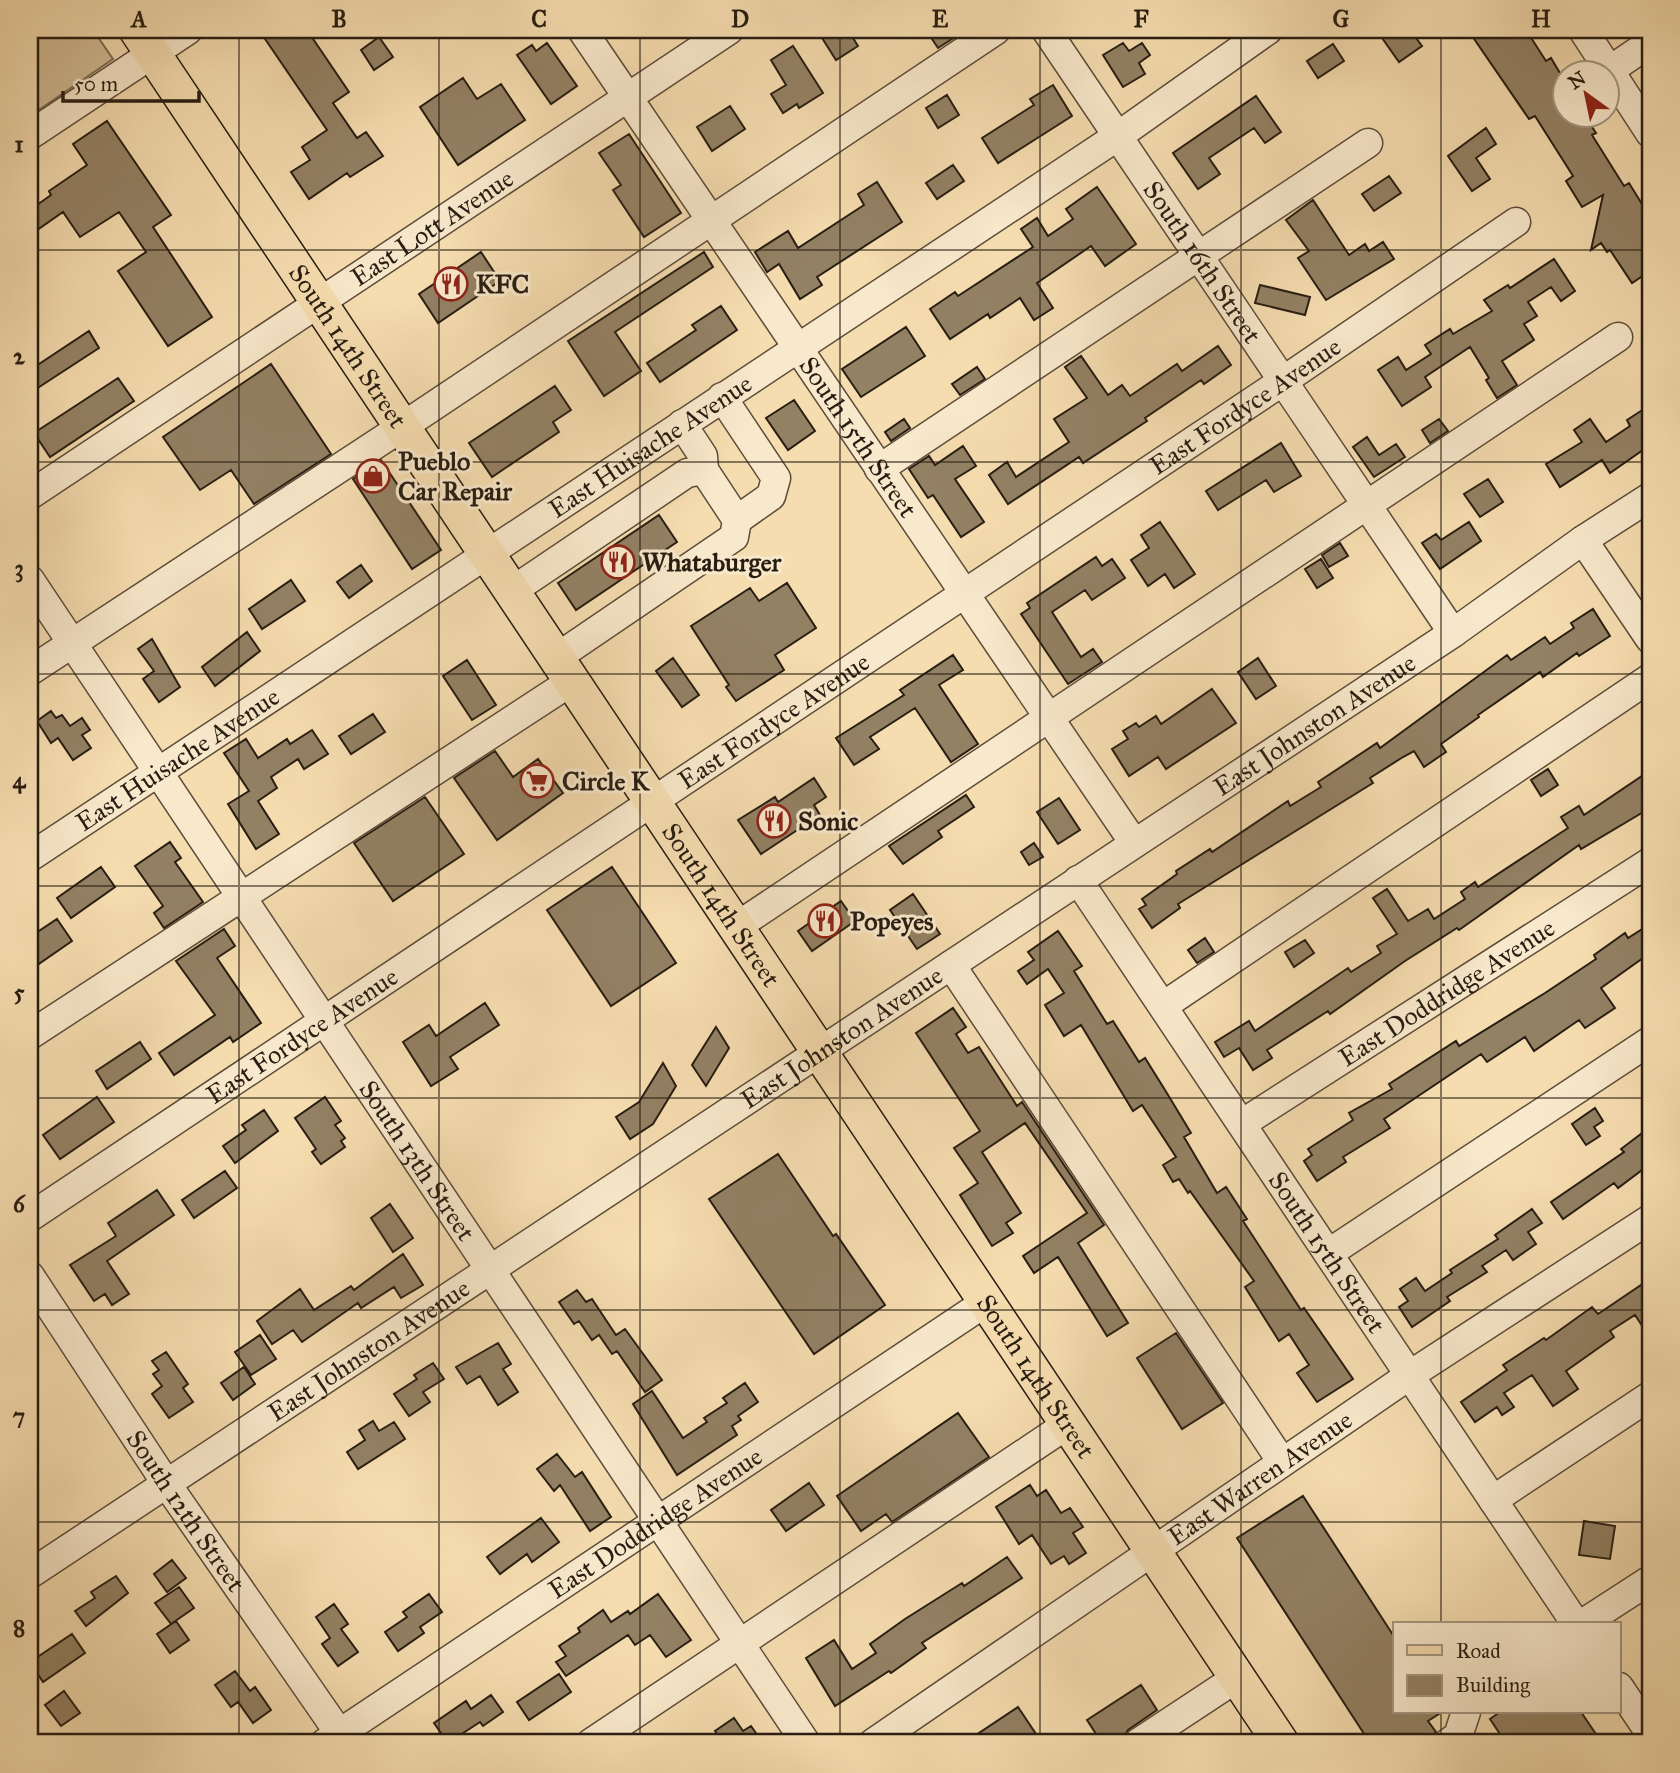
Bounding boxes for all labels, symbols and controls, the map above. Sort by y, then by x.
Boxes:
text: A [129,5,147,33]
text: B [331,5,347,33]
text: C [531,5,547,33]
text: D [731,5,749,33]
text: E [932,5,949,33]
text: F [1133,5,1149,33]
text: G [1333,5,1350,33]
text: H [1531,5,1551,33]
scale bar [63,60,200,104]
north arrow [1550,60,1620,130]
text: N [1564,66,1590,94]
text: 50 m [74,71,119,97]
text: 1 [14,130,24,158]
street label: East Lott Avenue [345,162,520,293]
street label: South 16th Street [1137,175,1269,349]
street label: South 14th Street [282,258,414,434]
restaurant icon: KFC [432,265,470,303]
place label: KFC [476,268,529,300]
street label: East Fordyce Avenue [1143,330,1347,481]
text: 2 [13,342,25,370]
street label: South 15th Street [792,350,924,524]
street label: East Huisache Avenue [542,367,758,525]
place label: Pueblo Car Repair [398,445,513,507]
shop icon: Pueblo Car Repair [354,457,392,495]
restaurant icon: Whataburger [599,543,637,581]
place label: Whataburger [642,546,783,579]
text: 3 [14,554,24,583]
street label: East Fordyce Avenue [672,645,876,796]
street label: East Johnston Avenue [1208,646,1422,803]
street label: East Huisache Avenue [70,680,286,838]
supermarket icon: Circle K [518,762,556,800]
place label: Circle K [562,765,651,797]
text: 4 [13,766,27,794]
restaurant icon: Sonic [755,802,793,840]
place label: Sonic [798,805,858,837]
street label: South 14th Street [655,817,787,993]
restaurant icon: Popeyes [806,902,844,940]
place label: Popeyes [850,905,934,937]
street label: East Doddridge Avenue [1333,911,1561,1073]
street label: East Johnston Avenue [735,959,949,1116]
street label: East Fordyce Avenue [200,960,404,1111]
text: 5 [14,978,25,1006]
street label: South 13th Street [352,1074,482,1247]
street label: South 15th Street [1262,1165,1393,1339]
text: 6 [13,1190,26,1218]
street label: East Johnston Avenue [262,1272,476,1428]
street label: South 14th Street [970,1288,1102,1464]
text: 7 [13,1402,25,1430]
street label: East Warren Avenue [1162,1403,1358,1552]
street label: South 12th Street [120,1424,252,1598]
street label: East Doddridge Avenue [542,1440,768,1605]
text: 8 [13,1614,25,1642]
legend [1393,1622,1620,1714]
text: Road [1456,1638,1501,1664]
text: Building [1456,1672,1530,1698]

